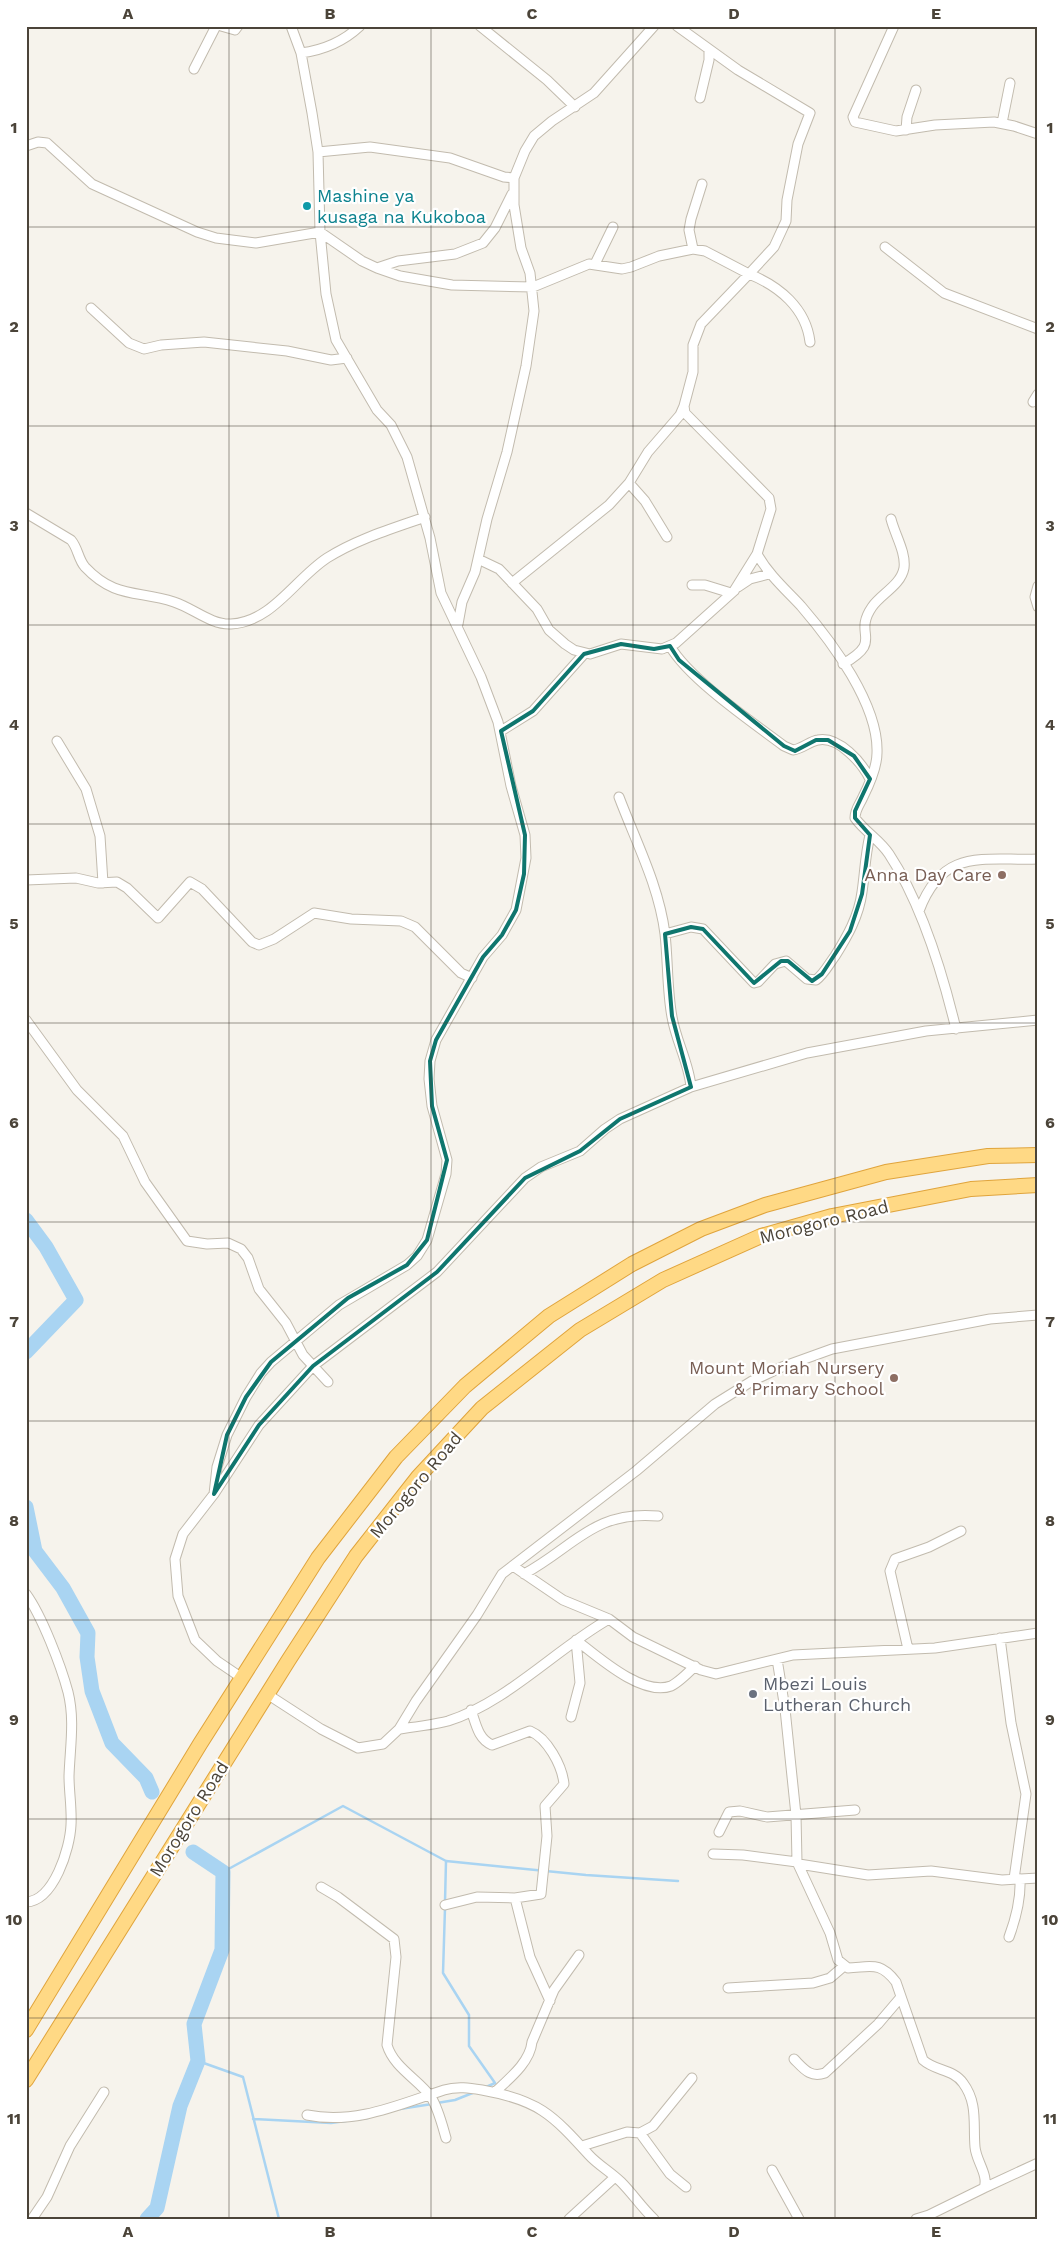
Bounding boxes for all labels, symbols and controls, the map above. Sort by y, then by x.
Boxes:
text: A [123,4,134,23]
text: B [325,4,336,23]
text: C [527,4,538,23]
text: D [728,4,740,23]
text: E [931,4,941,23]
text: 1 [11,118,17,137]
text: 1 [1047,118,1053,137]
place label: Mashine ya kusaga na Kukoboa [317,185,486,227]
marker: Mashine ya kusaga na Kukoboa [301,200,313,212]
text: 2 [9,317,19,336]
text: 2 [1045,317,1055,336]
text: 3 [9,516,19,535]
text: 3 [1045,516,1055,535]
text: 4 [9,715,19,734]
text: 4 [1045,715,1055,734]
place label: Anna Day Care [864,864,992,885]
marker: Anna Day Care [996,869,1008,881]
text: 5 [9,914,19,933]
text: 5 [1045,914,1055,933]
text: 6 [9,1113,19,1132]
text: 6 [1045,1113,1055,1132]
street label: Morogoro Road [757,1195,891,1248]
text: 7 [9,1312,19,1331]
text: 7 [1045,1312,1055,1331]
place label: Mount Moriah Nursery & Primary School [689,1357,885,1399]
marker: Mount Moriah Nursery & Primary School [888,1372,900,1384]
street label: Morogoro Road [365,1427,466,1542]
text: 8 [9,1511,19,1530]
text: 8 [1045,1511,1055,1530]
place label: Mbezi Louis Lutheran Church [763,1673,911,1715]
marker: Mbezi Louis Lutheran Church [747,1688,759,1700]
text: 9 [9,1710,19,1729]
text: 9 [1045,1710,1055,1729]
street label: Morogoro Road [145,1757,233,1880]
text: 10 [5,1910,23,1929]
text: 10 [1041,1910,1059,1929]
text: 11 [7,2109,21,2128]
text: 11 [1043,2109,1057,2128]
text: A [123,2222,134,2241]
text: B [325,2222,336,2241]
text: C [527,2222,538,2241]
text: D [728,2222,740,2241]
text: E [931,2222,941,2241]

